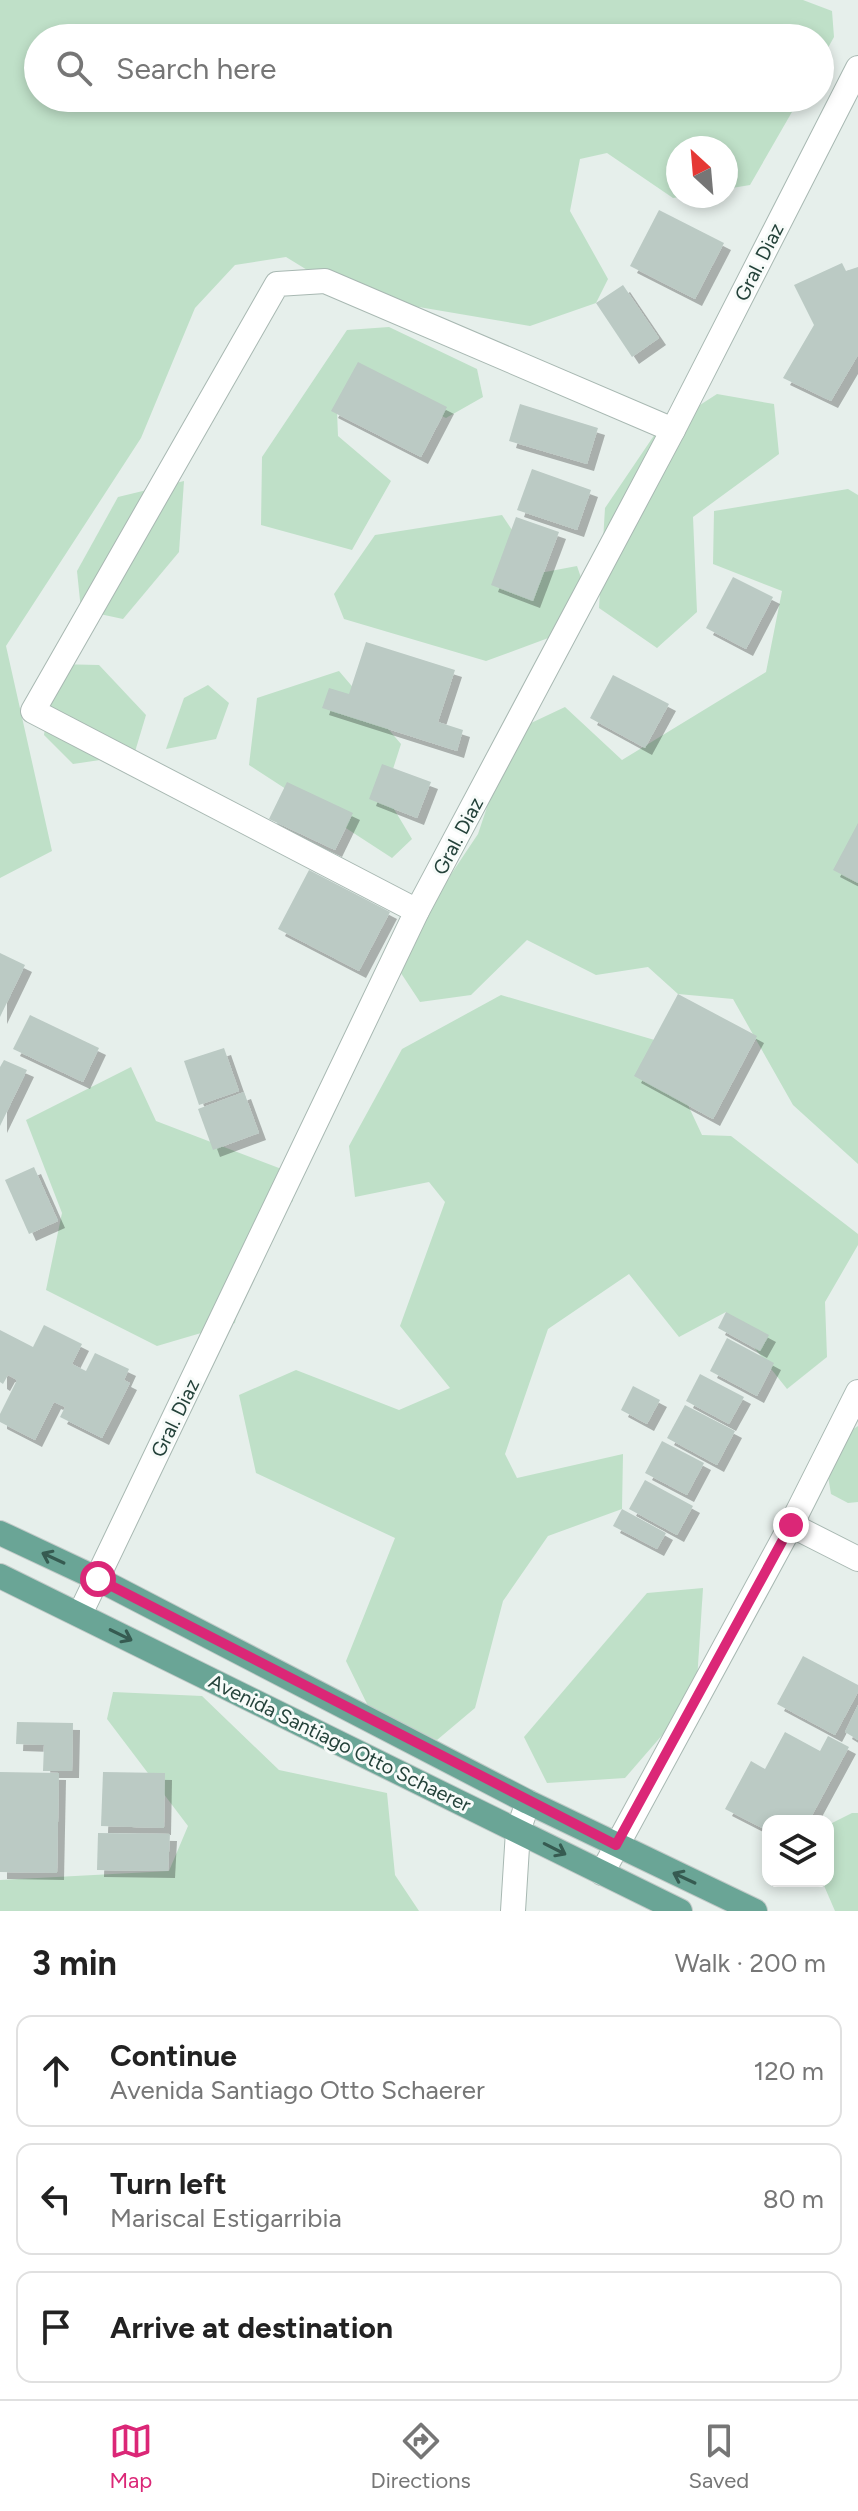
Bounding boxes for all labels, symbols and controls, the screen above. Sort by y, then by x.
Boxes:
search box [24,24,834,112]
icon: search [52,46,96,90]
text: Search here [116,50,276,87]
north arrow [666,136,738,208]
street label: Gral. Diaz [729,219,789,305]
street label: Gral. Diaz [428,793,488,879]
street label: Gral. Diaz [146,1375,204,1461]
route end [773,1507,809,1543]
one-way arrow [41,1550,65,1565]
route start [80,1561,116,1597]
one-way arrow [108,1627,132,1643]
street label: Avenida Santiago Otto Schaerer [205,1669,475,1817]
map controls [762,1815,834,1887]
button: layers [762,1815,834,1887]
one-way arrow [542,1842,566,1857]
one-way arrow [673,1870,697,1885]
text: 3 min [32,1943,117,1984]
text: Walk · 200 m [675,1947,826,1979]
text: Continue [110,2037,237,2074]
icon: ahead [34,2049,78,2093]
text: 120 m [754,2055,824,2087]
text: Avenida Santiago Otto Schaerer [110,2074,485,2106]
text: Turn left [110,2165,227,2202]
icon: left [34,2177,78,2221]
text: 80 m [763,2183,824,2215]
text: Mariscal Estigarribia [110,2202,342,2234]
icon: arrive [34,2305,78,2349]
text: Arrive at destination [110,2309,393,2346]
tab: Map [109,2419,153,2494]
tab: Directions [371,2419,471,2494]
tab: Saved [688,2419,749,2494]

